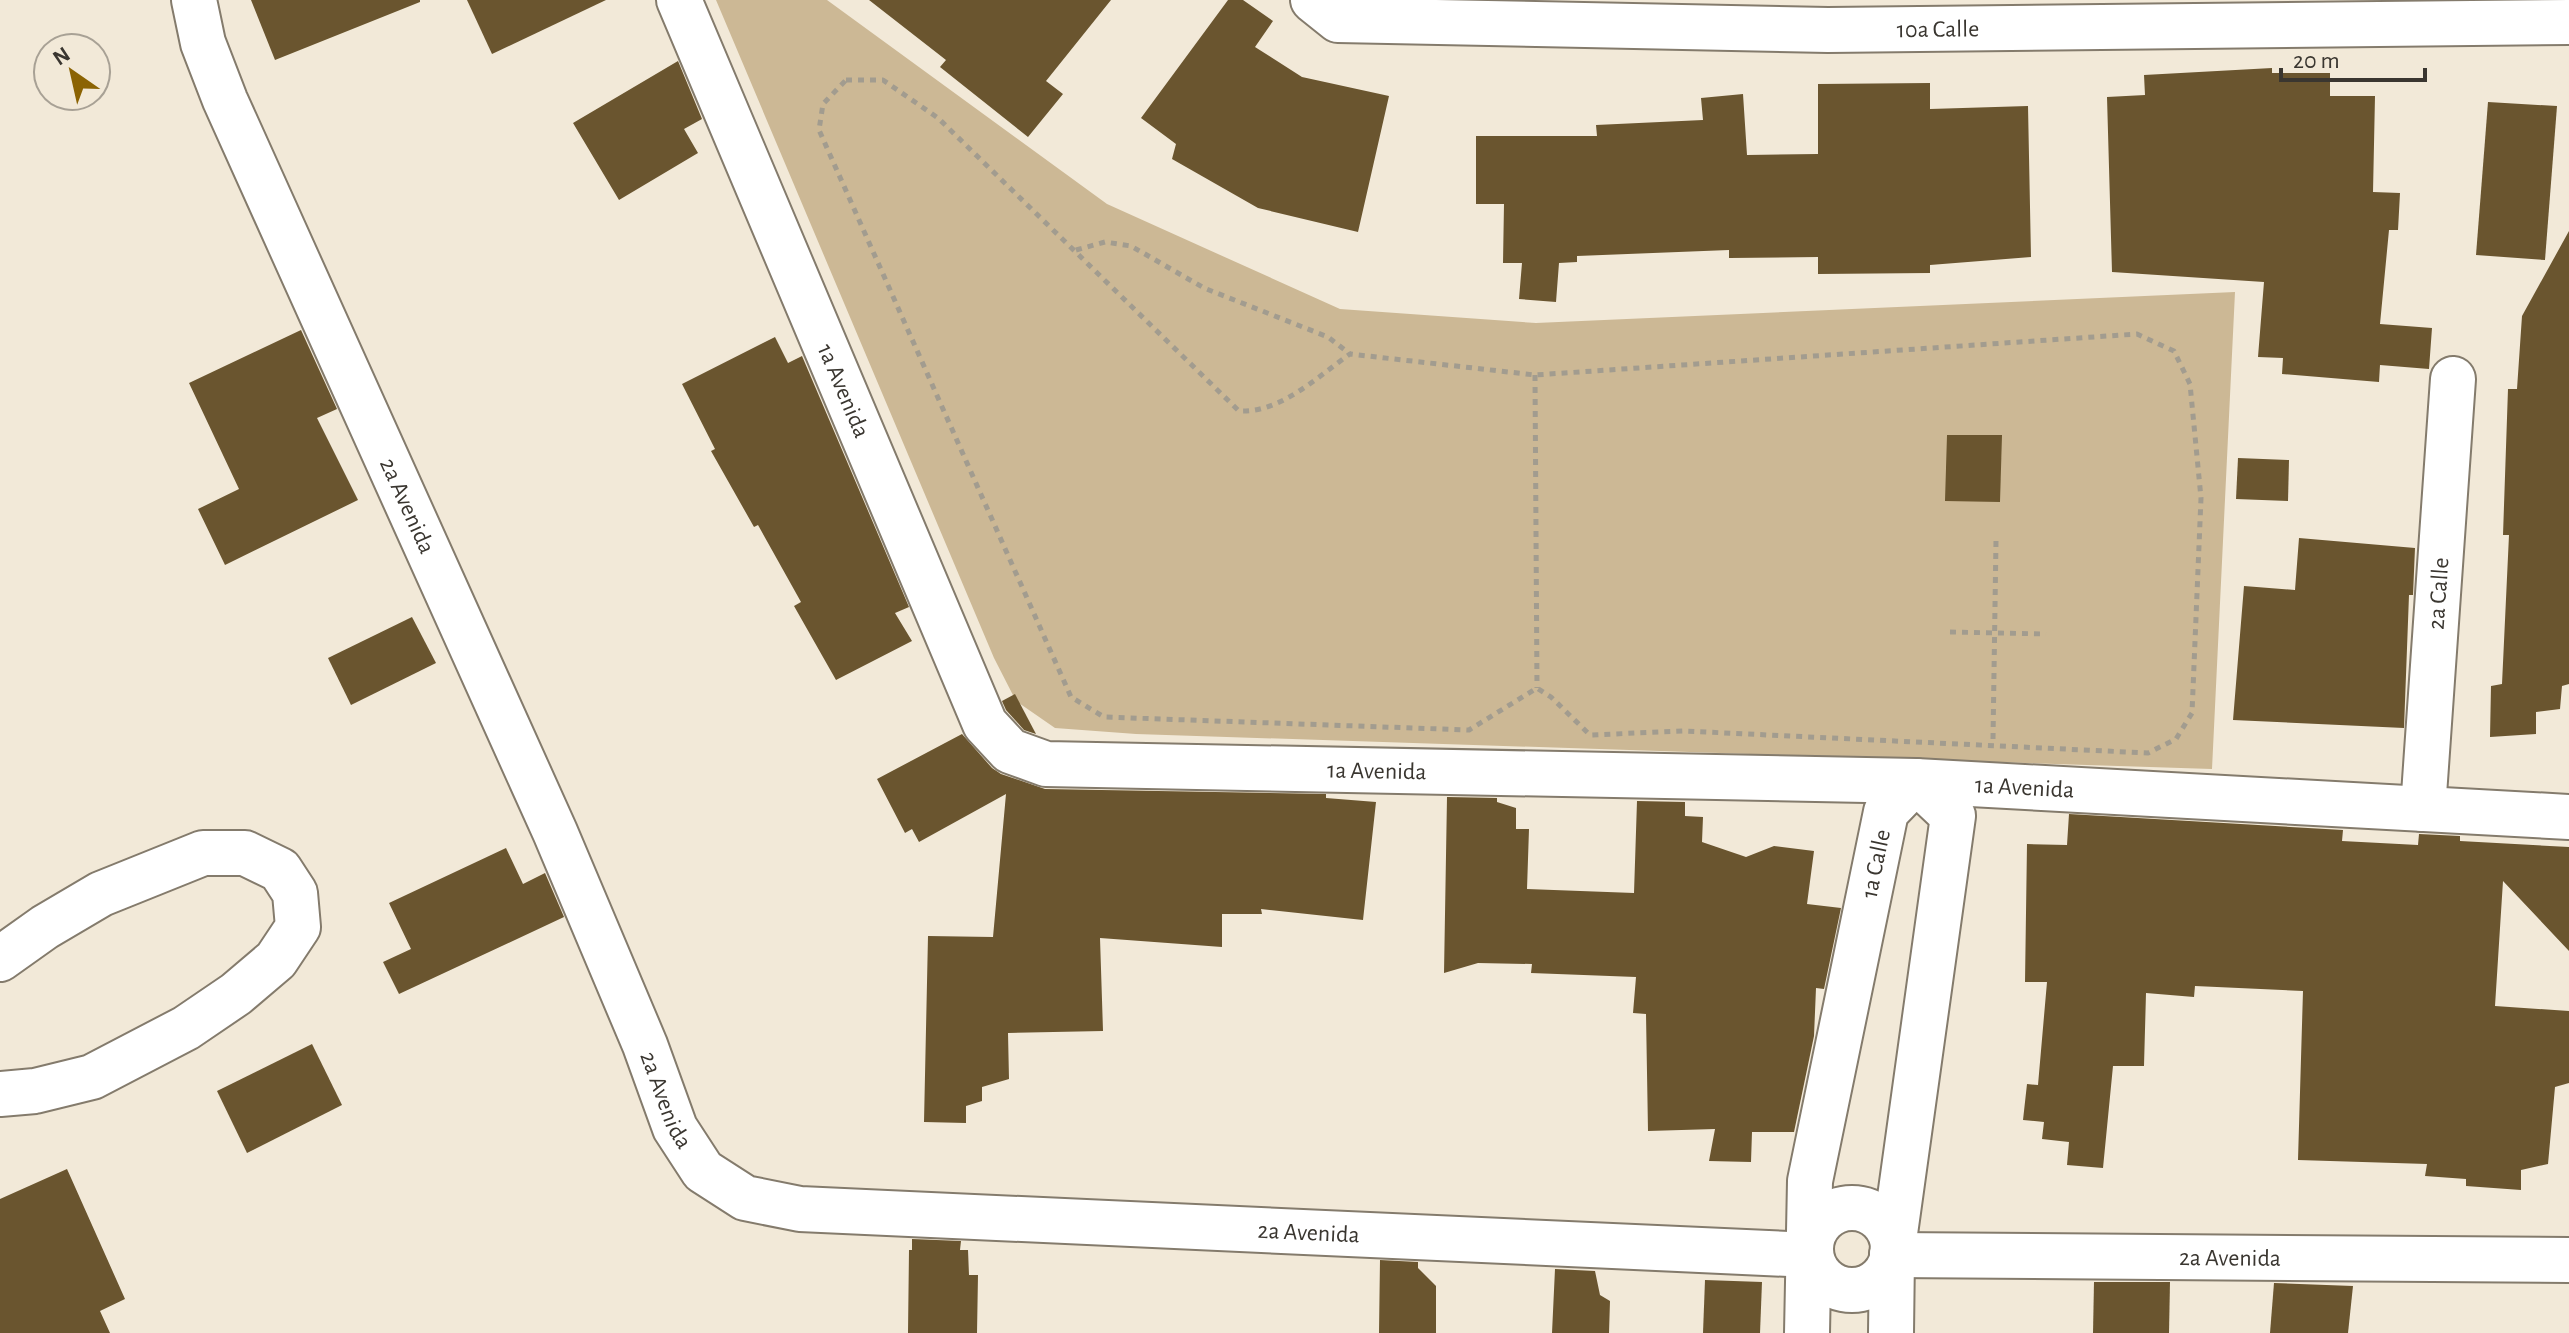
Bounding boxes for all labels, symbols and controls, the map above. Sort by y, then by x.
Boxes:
street label: 10a Calle [1896,17,1979,42]
north arrow [32,32,112,112]
scale bar [2281,32,2425,82]
text: N [49,43,74,70]
text: 20 m [2293,49,2340,73]
street label: 1a Avenida [813,340,874,441]
street label: 2a Avenida [375,455,439,558]
street label: 2a Calle [2425,557,2454,631]
street label: 1a Avenida [1327,758,1427,784]
street label: 1a Avenida [1974,773,2075,803]
street label: 1a Calle [1858,827,1895,901]
street label: 2a Avenida [635,1049,696,1153]
street label: 2a Avenida [1257,1219,1360,1247]
street label: 2a Avenida [2179,1246,2281,1271]

